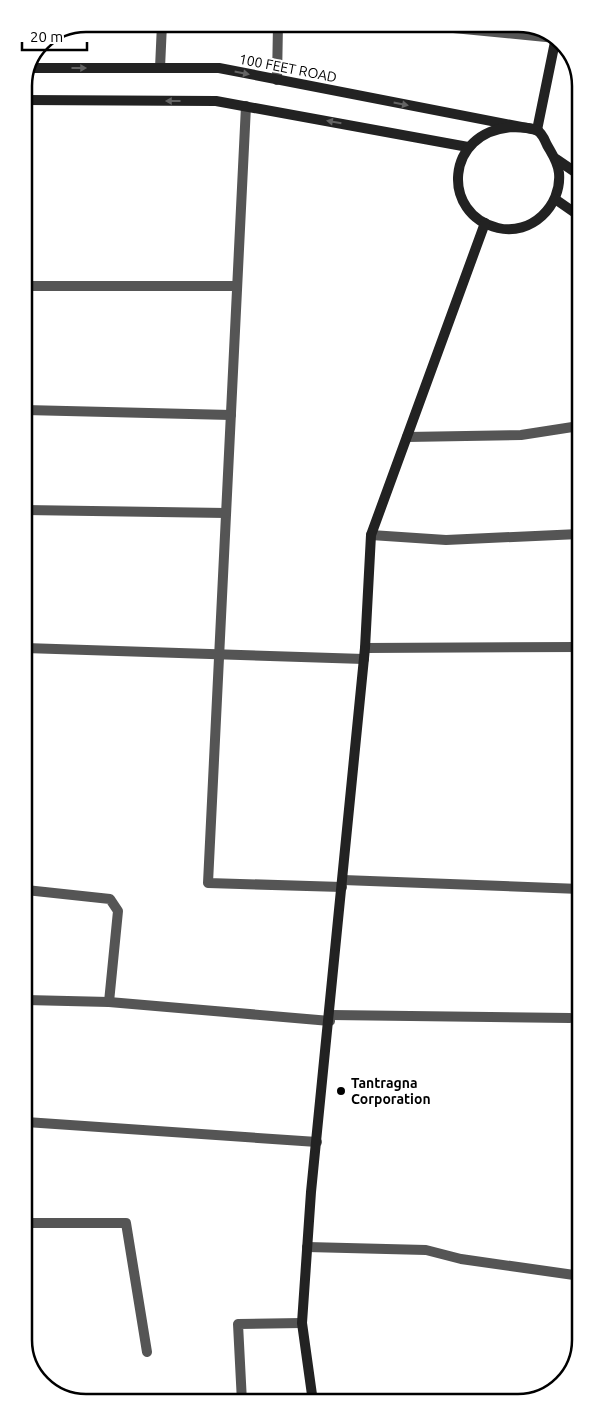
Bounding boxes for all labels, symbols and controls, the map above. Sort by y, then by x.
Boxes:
scale bar [22,20,88,52]
text: 20 m [30,28,63,45]
street label: 100 FEET ROAD [238,51,338,85]
one-way arrow [72,64,88,72]
one-way arrow [234,69,250,77]
one-way arrow [165,97,181,105]
one-way arrow [393,100,409,108]
one-way arrow [326,118,342,126]
place label: Tantragna Corporation [351,1075,431,1107]
marker: Tantragna Corporation [335,1085,347,1097]

